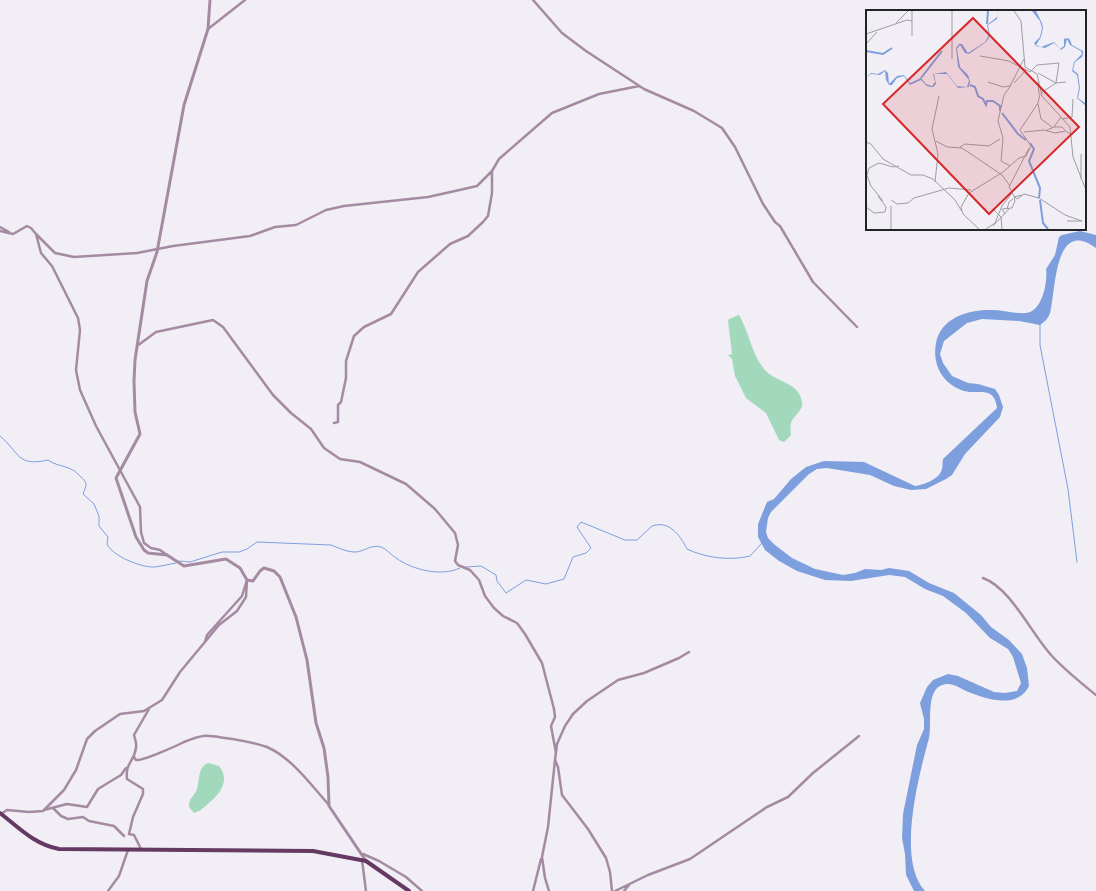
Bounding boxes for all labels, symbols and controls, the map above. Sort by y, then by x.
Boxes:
inset map [866,10,1086,230]

